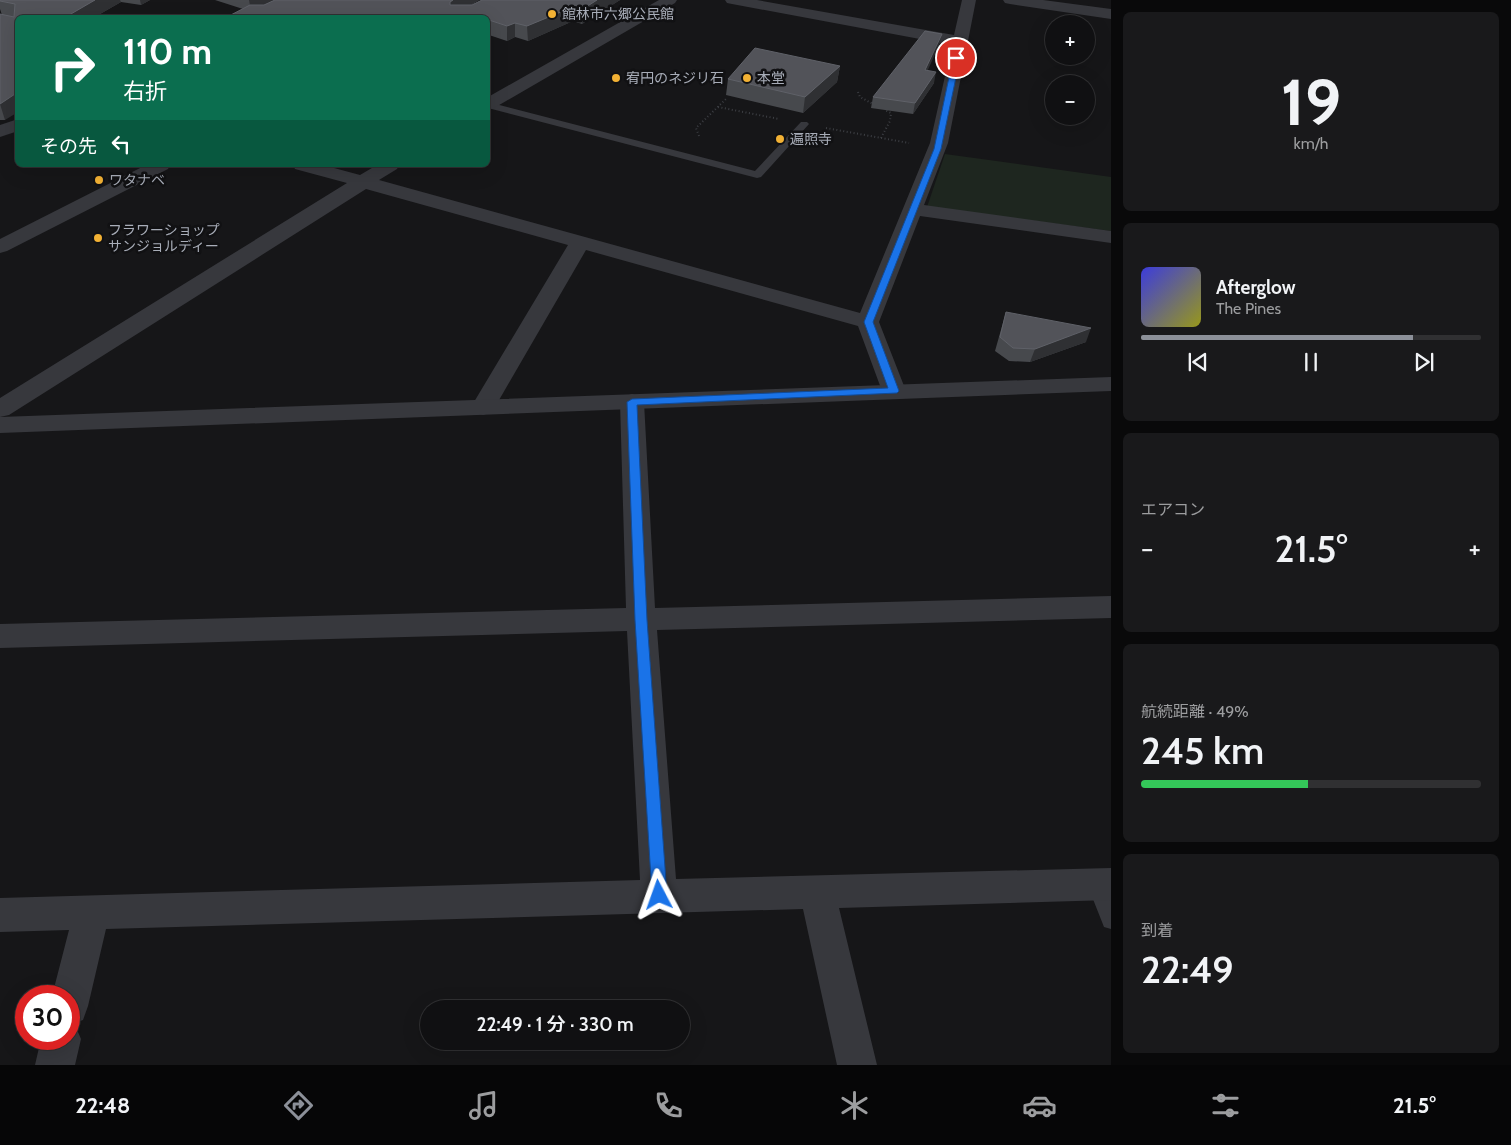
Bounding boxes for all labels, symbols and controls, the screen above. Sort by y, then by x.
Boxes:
place label: 館林市六郷公民館 [562,5,674,23]
marker: 館林市六郷公民館 [546,8,558,20]
map controls [1045,15,1095,125]
button: + [1045,15,1095,65]
text: 110 m [123,30,212,73]
icon: right [40,35,105,100]
pin [935,37,977,79]
icon: arrive [942,44,970,72]
text: 19 [1281,62,1341,141]
place label: 宥円のネジリ石 [626,69,724,87]
place label: 本堂 [757,69,785,87]
marker: 宥円のネジリ石 [610,72,622,84]
marker: 本堂 [741,72,753,84]
button: − [1045,75,1095,125]
text: 右折 [123,78,167,105]
icon: left [107,130,135,158]
place label: 遍照寺 [790,130,832,148]
marker: 遍照寺 [774,133,786,145]
text: km/h [1293,134,1329,153]
text: その先 [40,135,97,158]
place label: ワタナベ [109,171,165,189]
marker: ワタナベ [93,174,105,186]
place label: フラワーショップ サンジョルディー [108,221,220,255]
marker: フラワーショップ サンジョルディー [92,232,104,244]
text: Afterglow [1216,276,1296,299]
text: The Pines [1216,299,1281,318]
icon: previous [1184,348,1212,376]
icon: pause [1297,348,1325,376]
icon: next [1410,348,1438,376]
text: エアコン [1141,500,1205,519]
text: 21.5° [1274,525,1348,572]
text: − [1141,531,1153,565]
text: + [1469,531,1481,565]
text: 航続距離 · 49% [1141,702,1249,721]
text: 245 km [1141,727,1264,774]
position arrow [632,868,684,920]
text: 到着 [1141,921,1173,940]
text: 22:49 [1141,946,1234,993]
speed limit sign: 30 [15,985,80,1050]
text: 22:49 · 1 分 · 330 m [476,1013,634,1036]
icon: directions [281,1088,316,1123]
icon: music [466,1088,501,1123]
icon: phone [651,1088,686,1123]
icon: climate [837,1088,872,1123]
icon: car [1022,1088,1057,1123]
icon: filters [1208,1088,1243,1123]
text: 22:48 [75,1092,130,1119]
text: 21.5° [1393,1092,1436,1119]

